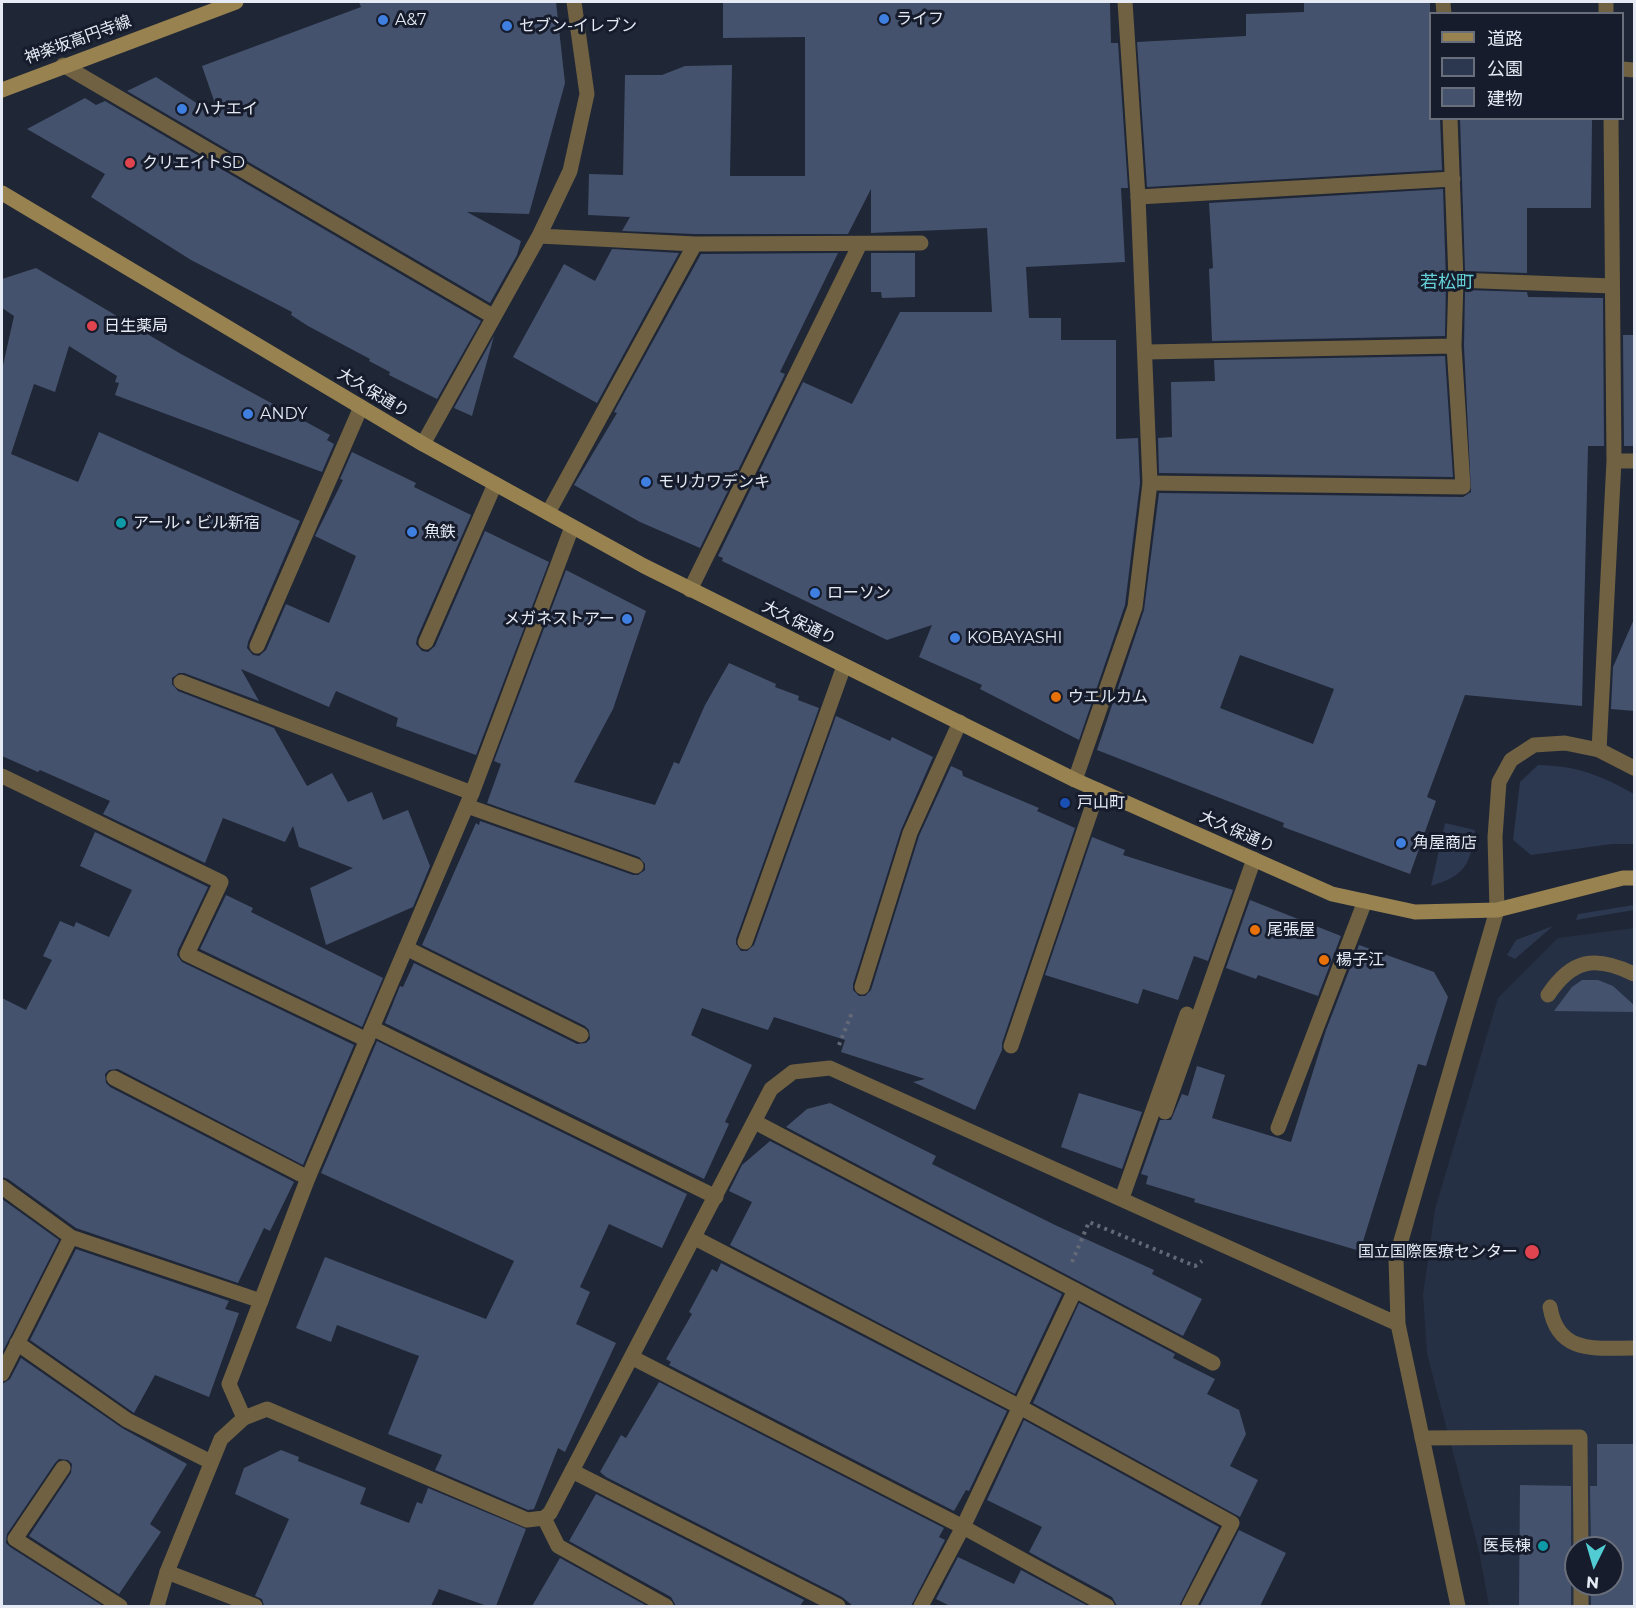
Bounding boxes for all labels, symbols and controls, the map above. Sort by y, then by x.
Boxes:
place label: ライフ [896,9,944,29]
place label: A&7 [395,10,426,30]
street label: 神楽坂高円寺線 [22,12,134,68]
marker: ライフ [877,12,891,26]
legend [1429,12,1624,120]
marker: A&7 [376,13,390,27]
place label: セブン-イレブン [519,16,637,36]
marker: セブン-イレブン [500,19,514,33]
text: 道路 [1487,28,1523,50]
text: 公園 [1487,58,1523,80]
text: 建物 [1487,88,1523,110]
place label: ハナエイ [194,99,258,119]
marker: ハナエイ [175,102,189,116]
place label: クリエイトSD [142,153,245,173]
marker: クリエイトSD [123,156,137,170]
district label: 若松町 [1420,272,1474,294]
place label: 日生薬局 [104,316,168,336]
marker: 日生薬局 [85,319,99,333]
street label: 大久保通り [334,364,412,422]
place label: ANDY [260,404,307,424]
marker: ANDY [241,407,255,421]
place label: モリカワデンキ [658,472,770,492]
marker: モリカワデンキ [639,475,653,489]
place label: アール・ビル新宿 [133,513,260,533]
marker: アール・ビル新宿 [114,516,128,530]
place label: 魚鉄 [424,522,456,542]
marker: 魚鉄 [405,525,419,539]
place label: ローソン [827,583,891,603]
marker: ローソン [808,586,822,600]
street label: 大久保通り [759,597,839,649]
place label: メガネストアー [504,609,615,629]
marker: メガネストアー [620,612,634,626]
place label: KOBAYASHI [967,628,1062,648]
marker: KOBAYASHI [948,631,962,645]
place label: ウエルカム [1068,687,1148,707]
marker: ウエルカム [1049,690,1063,704]
place label: 戸山町 [1077,793,1125,813]
marker: 戸山町 [1058,796,1072,810]
street label: 大久保通り [1197,807,1277,857]
place label: 角屋商店 [1413,833,1477,853]
marker: 角屋商店 [1394,836,1408,850]
place label: 尾張屋 [1267,920,1315,940]
marker: 尾張屋 [1248,923,1262,937]
place label: 楊子江 [1336,950,1384,970]
marker: 楊子江 [1317,953,1331,967]
place label: 国立国際医療センター [1358,1242,1518,1262]
marker: 国立国際医療センター [1523,1243,1541,1261]
place label: 医長棟 [1483,1536,1531,1556]
north arrow [1564,1536,1624,1596]
marker: 医長棟 [1536,1539,1550,1553]
text: N [1585,1572,1600,1592]

